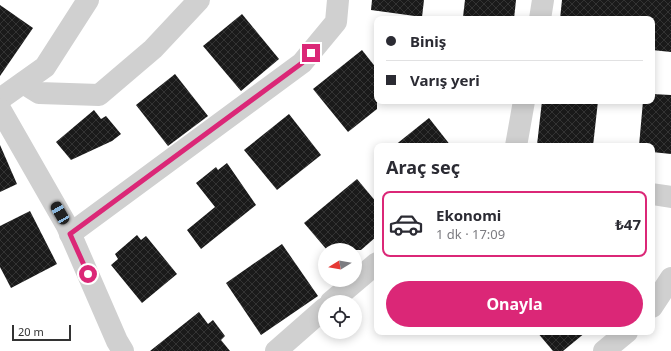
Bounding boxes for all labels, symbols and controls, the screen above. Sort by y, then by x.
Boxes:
text: Biniş [410,31,446,51]
route end [302,44,320,62]
text: Varış yeri [410,70,480,90]
text: Araç seç [386,155,460,179]
car [49,200,71,226]
text: Ekonomi [436,205,501,225]
icon: car [388,206,424,242]
text: ₺47 [615,214,641,234]
text: 1 dk · 17:09 [436,225,505,243]
north arrow [318,243,362,287]
map controls [318,243,362,339]
route start [79,265,97,283]
button: Onayla [386,281,643,327]
button: locate [318,295,362,339]
scale bar [12,323,71,342]
text: 20 m [18,324,44,339]

